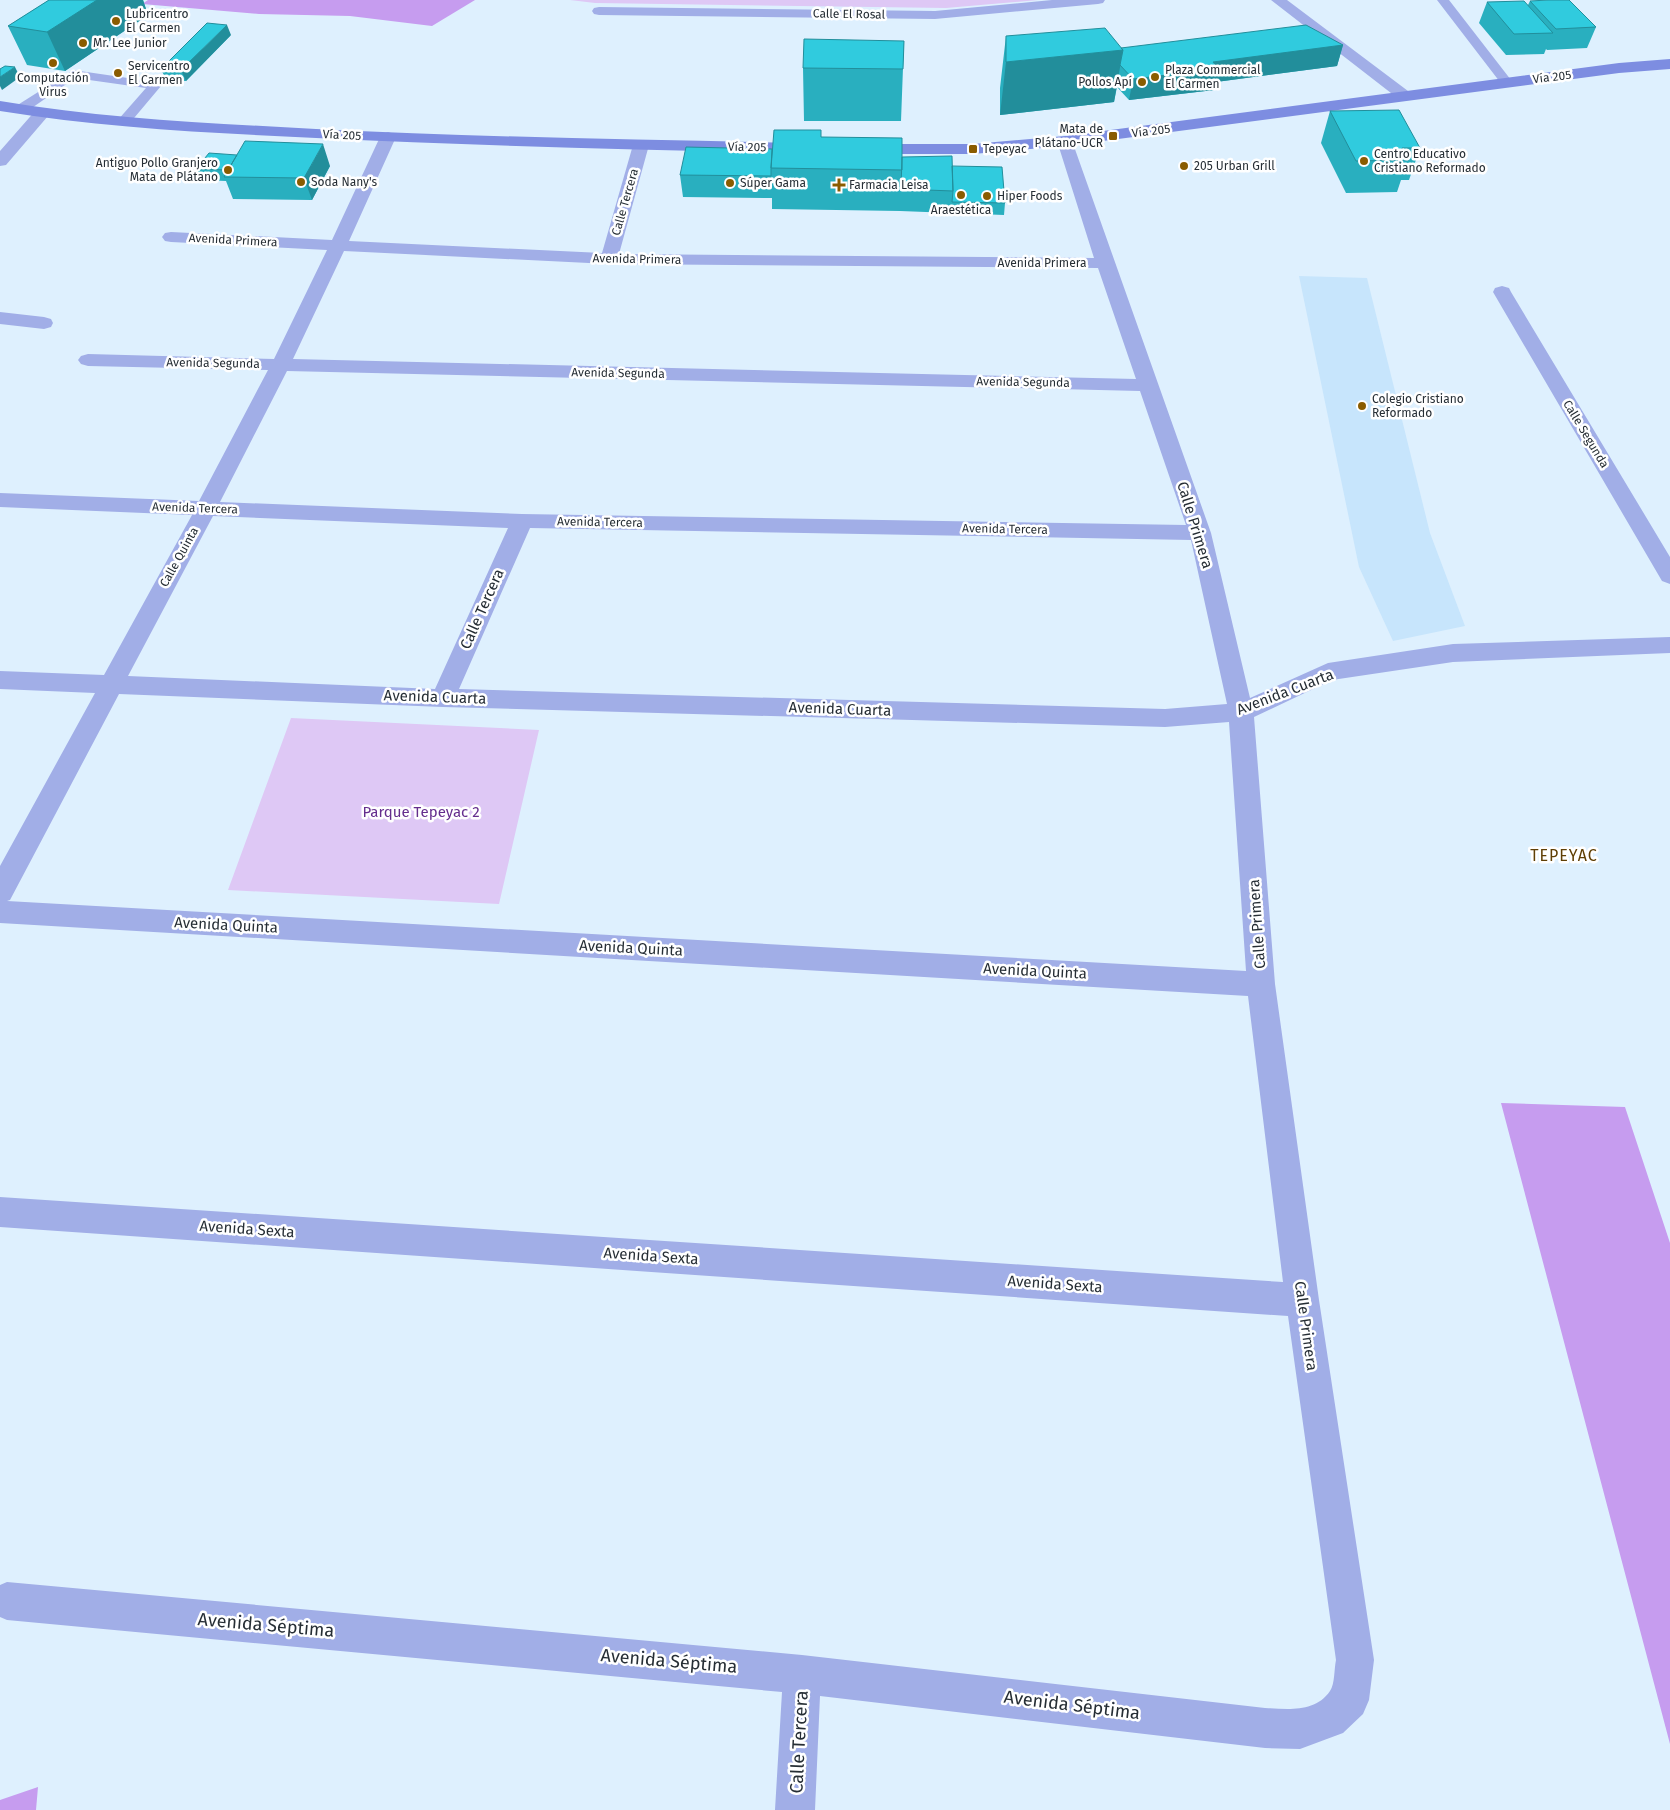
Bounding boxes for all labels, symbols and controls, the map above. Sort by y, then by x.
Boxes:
street label: Calle El Rosal [813,6,886,22]
place label: Lubricentro El Carmen [126,7,189,35]
marker: Lubricentro El Carmen [110,15,122,27]
place label: Mr. Lee Junior [93,36,167,50]
marker: Mr. Lee Junior [77,37,89,49]
marker: Computación Virus [47,57,59,69]
place label: Servicentro El Carmen [128,59,190,87]
place label: Plaza Commercial El Carmen [1165,63,1261,91]
marker: Servicentro El Carmen [112,67,124,79]
street label: Vía 205 [1532,68,1572,86]
place label: Computación Virus [17,71,89,99]
marker: Plaza Commercial El Carmen [1149,71,1161,83]
place label: Pollos Apí [1078,75,1133,89]
marker: Pollos Apí [1136,76,1148,88]
place label: Mata de Plátano-UCR [1035,122,1103,150]
street label: Vía 205 [1131,122,1171,140]
street label: Vía 205 [322,127,362,143]
marker: Mata de Plátano-UCR [1107,130,1119,142]
street label: Vía 205 [728,140,766,154]
place label: Tepeyac [983,142,1027,156]
marker: Tepeyac [967,143,979,155]
place label: Centro Educativo Cristiano Reformado [1374,147,1486,175]
marker: Centro Educativo Cristiano Reformado [1358,155,1370,167]
place label: Antiguo Pollo Granjero Mata de Plátano [96,156,218,184]
place label: 205 Urban Grill [1194,159,1275,173]
marker: 205 Urban Grill [1178,160,1190,172]
marker: Antiguo Pollo Granjero Mata de Plátano [222,164,234,176]
street label: Calle Tercera [609,167,641,237]
place label: Soda Nany's [311,175,378,189]
marker: Soda Nany's [295,176,307,188]
place label: Súper Gama [740,176,806,190]
marker: Súper Gama [724,177,736,189]
place label: Farmacia Leisa [849,178,929,192]
marker: Farmacia Leisa [833,179,845,191]
marker: Araestética [955,189,967,201]
place label: Hiper Foods [997,189,1063,203]
marker: Hiper Foods [981,190,993,202]
place label: Araestética [931,203,991,217]
street label: Avenida Primera [188,231,278,249]
street label: Avenida Primera [592,251,682,267]
street label: Avenida Primera [998,256,1086,270]
street label: Avenida Segunda [166,355,260,371]
street label: Avenida Segunda [571,365,665,381]
street label: Avenida Segunda [976,374,1070,390]
place label: Colegio Cristiano Reformado [1372,392,1464,420]
street label: Calle Segunda [1560,398,1612,470]
marker: Colegio Cristiano Reformado [1356,400,1368,412]
street label: Calle Primera [1173,479,1217,571]
street label: Avenida Tercera [152,500,238,516]
street label: Avenida Tercera [557,514,643,530]
street label: Avenida Tercera [962,521,1048,537]
street label: Calle Quinta [157,525,201,589]
street label: Calle Tercera [456,566,508,652]
street label: Avenida Cuarta [1234,665,1336,719]
street label: Avenida Cuarta [383,686,487,708]
street label: Avenida Cuarta [788,698,892,720]
park label: Parque Tepeyac 2 [362,803,480,821]
district label: TEPEYAC [1530,846,1598,865]
street label: Calle Primera [1245,878,1269,970]
street label: Avenida Quinta [174,913,278,937]
street label: Avenida Quinta [579,936,683,960]
street label: Avenida Quinta [983,959,1087,983]
street label: Avenida Sexta [199,1217,295,1241]
street label: Avenida Sexta [603,1244,699,1268]
street label: Avenida Sexta [1007,1272,1103,1296]
street label: Calle Primera [1291,1280,1321,1372]
street label: Avenida Séptima [197,1608,335,1642]
street label: Avenida Séptima [600,1644,738,1678]
street label: Avenida Séptima [1003,1686,1141,1724]
street label: Calle Tercera [785,1690,813,1794]

